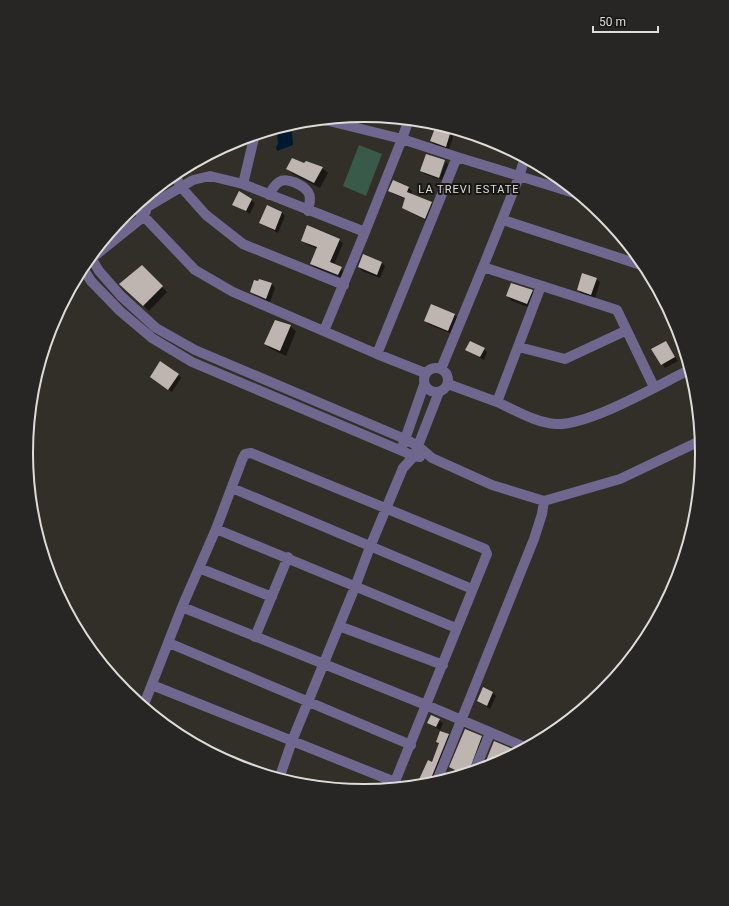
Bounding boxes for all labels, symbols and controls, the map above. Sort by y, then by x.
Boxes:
scale bar [593,8,658,34]
text: 50 m [599,15,626,29]
district label: LA TREVI ESTATE [418,183,520,196]

